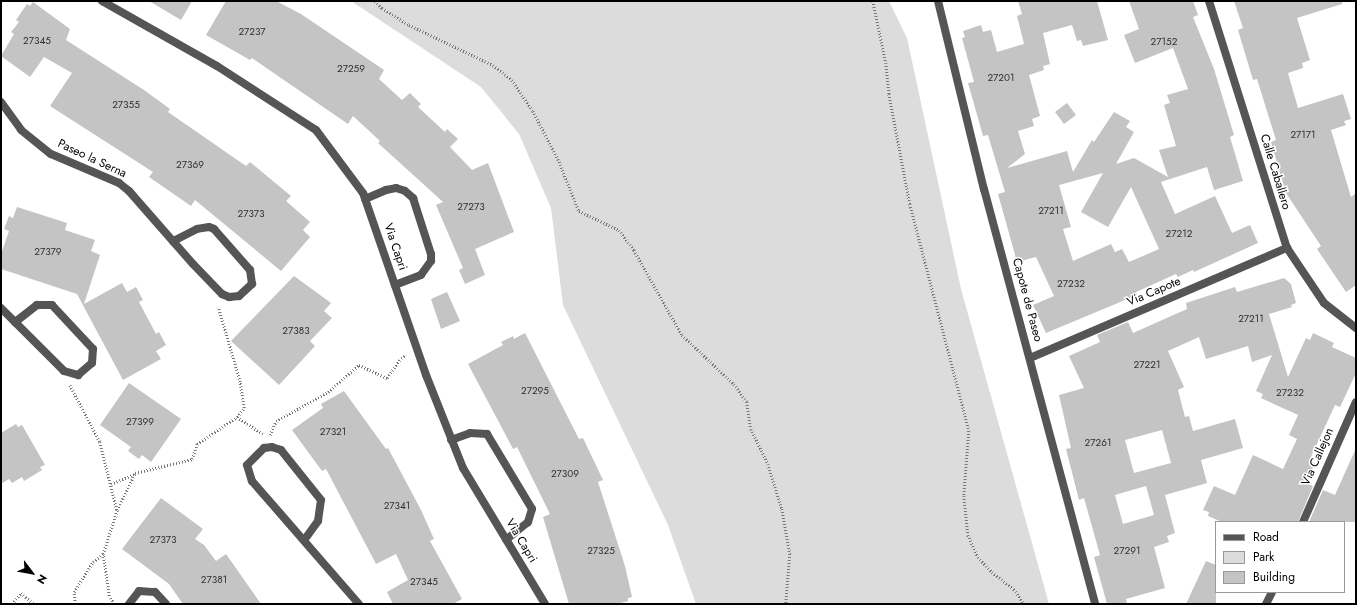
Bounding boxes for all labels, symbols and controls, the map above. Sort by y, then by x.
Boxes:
house number: 27237 [238,26,266,38]
house number: 27345 [23,35,51,47]
house number: 27152 [1151,36,1177,48]
house number: 27259 [337,63,365,75]
house number: 27201 [987,72,1015,84]
house number: 27355 [112,99,140,111]
house number: 27171 [1290,129,1316,141]
street label: Calle Caballero [1257,133,1293,211]
street label: Paseo la Serna [55,137,129,181]
house number: 27369 [176,159,204,171]
house number: 27273 [457,201,485,213]
house number: 27211 [1038,205,1064,217]
house number: 27373 [238,208,264,220]
street label: Via Capri [380,222,410,272]
house number: 27212 [1166,228,1192,240]
house number: 27379 [34,246,62,258]
street label: Capote de Paseo [1009,256,1045,344]
street label: Via Capote [1125,274,1183,310]
house number: 27232 [1057,278,1085,290]
house number: 27211 [1238,313,1264,325]
house number: 27383 [282,325,310,337]
house number: 27221 [1134,359,1160,371]
house number: 27295 [521,385,549,397]
house number: 27232 [1276,387,1304,399]
house number: 27399 [126,416,154,428]
house number: 27321 [320,426,346,438]
street label: Via Callejon [1299,426,1337,488]
house number: 27261 [1085,437,1111,449]
house number: 27309 [551,468,579,480]
house number: 27341 [384,500,410,512]
street label: Via Capri [502,517,540,565]
legend [1215,521,1345,593]
text: Road [1253,528,1279,546]
house number: 27373 [150,534,176,546]
house number: 27325 [587,545,615,557]
house number: 27291 [1114,545,1140,557]
text: Park [1253,548,1274,566]
north arrow [12,553,52,593]
text: Building [1253,568,1295,586]
text: N [33,571,51,587]
house number: 27381 [201,574,227,586]
house number: 27345 [410,576,438,588]

